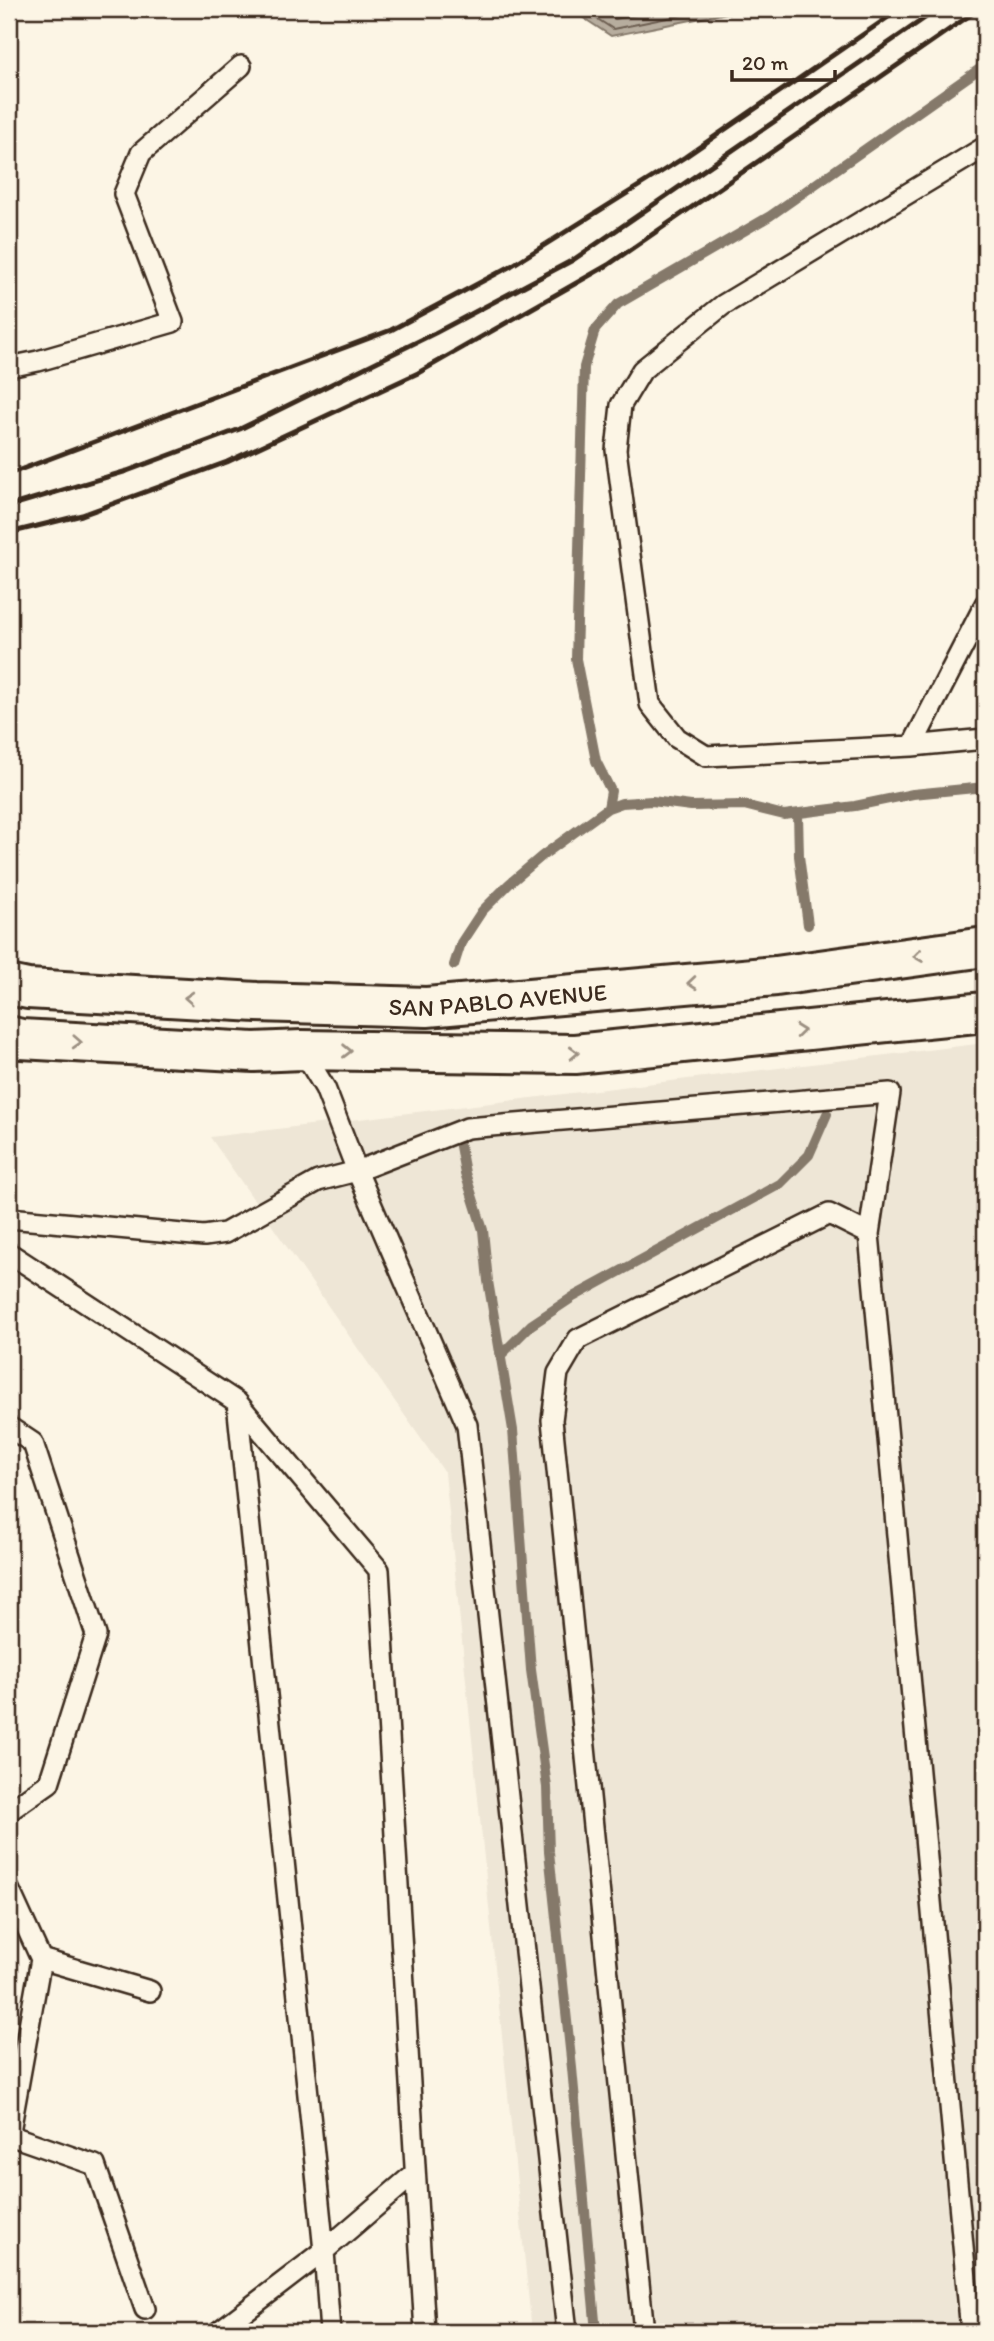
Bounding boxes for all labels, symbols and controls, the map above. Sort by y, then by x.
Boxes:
scale bar [732,38,835,82]
text: 20 m [742,50,789,75]
one-way arrow [912,949,923,964]
one-way arrow [686,975,697,990]
street label: SAN PABLO AVENUE [388,977,608,1022]
one-way arrow [183,991,194,1006]
one-way arrow [795,1024,806,1039]
one-way arrow [71,1034,82,1049]
one-way arrow [341,1043,352,1058]
one-way arrow [569,1046,580,1061]

